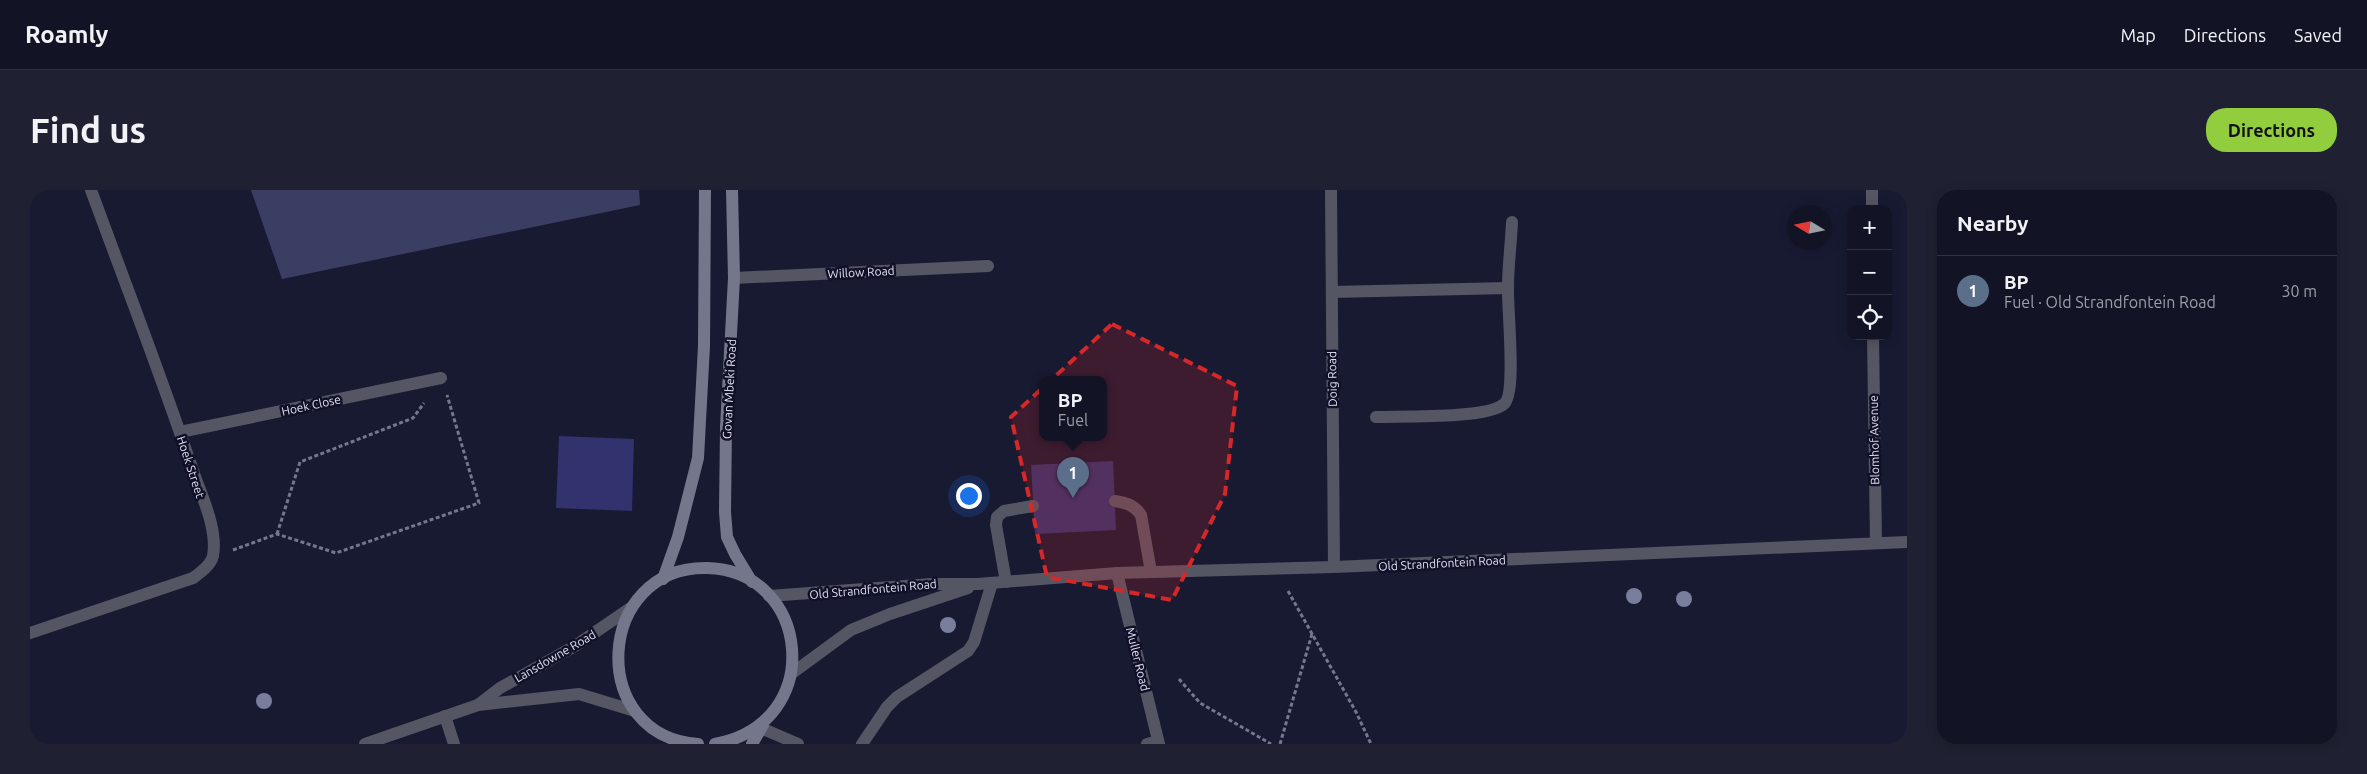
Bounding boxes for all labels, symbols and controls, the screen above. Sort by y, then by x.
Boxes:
text: Roamly [25,21,108,48]
text: Map [2120,25,2156,45]
text: Directions [2184,25,2266,45]
text: Saved [2294,25,2342,45]
button: Directions [2206,108,2337,152]
text: Find us [30,110,146,150]
north arrow [1787,205,1832,250]
map controls [1847,205,1892,340]
button: + [1847,205,1892,250]
text: Nearby [1957,211,2028,235]
button: − [1847,250,1892,295]
street label: Willow Road [827,264,895,280]
text: BP [2004,271,2029,293]
text: 1 [1968,282,1978,300]
text: 30 m [2281,282,2317,300]
text: Fuel · Old Strandfontein Road [2004,293,2216,311]
button: locate [1847,295,1892,340]
street label: Govan Mbeki Road [720,339,738,439]
street label: Doig Road [1325,351,1339,407]
popup [1039,376,1107,441]
text: BP [1058,389,1082,411]
street label: Hoek Close [280,392,342,418]
street label: Blomhof Avenue [1867,395,1881,485]
text: Fuel [1058,411,1088,429]
street label: Hoek Street [175,434,207,500]
pin: 1 [1057,457,1089,498]
your location [956,483,982,509]
street label: Old Strandfontein Road [1378,553,1506,573]
street label: Old Strandfontein Road [809,577,937,601]
street label: Muller Road [1124,626,1152,692]
street label: Lansdowne Road [512,627,598,685]

